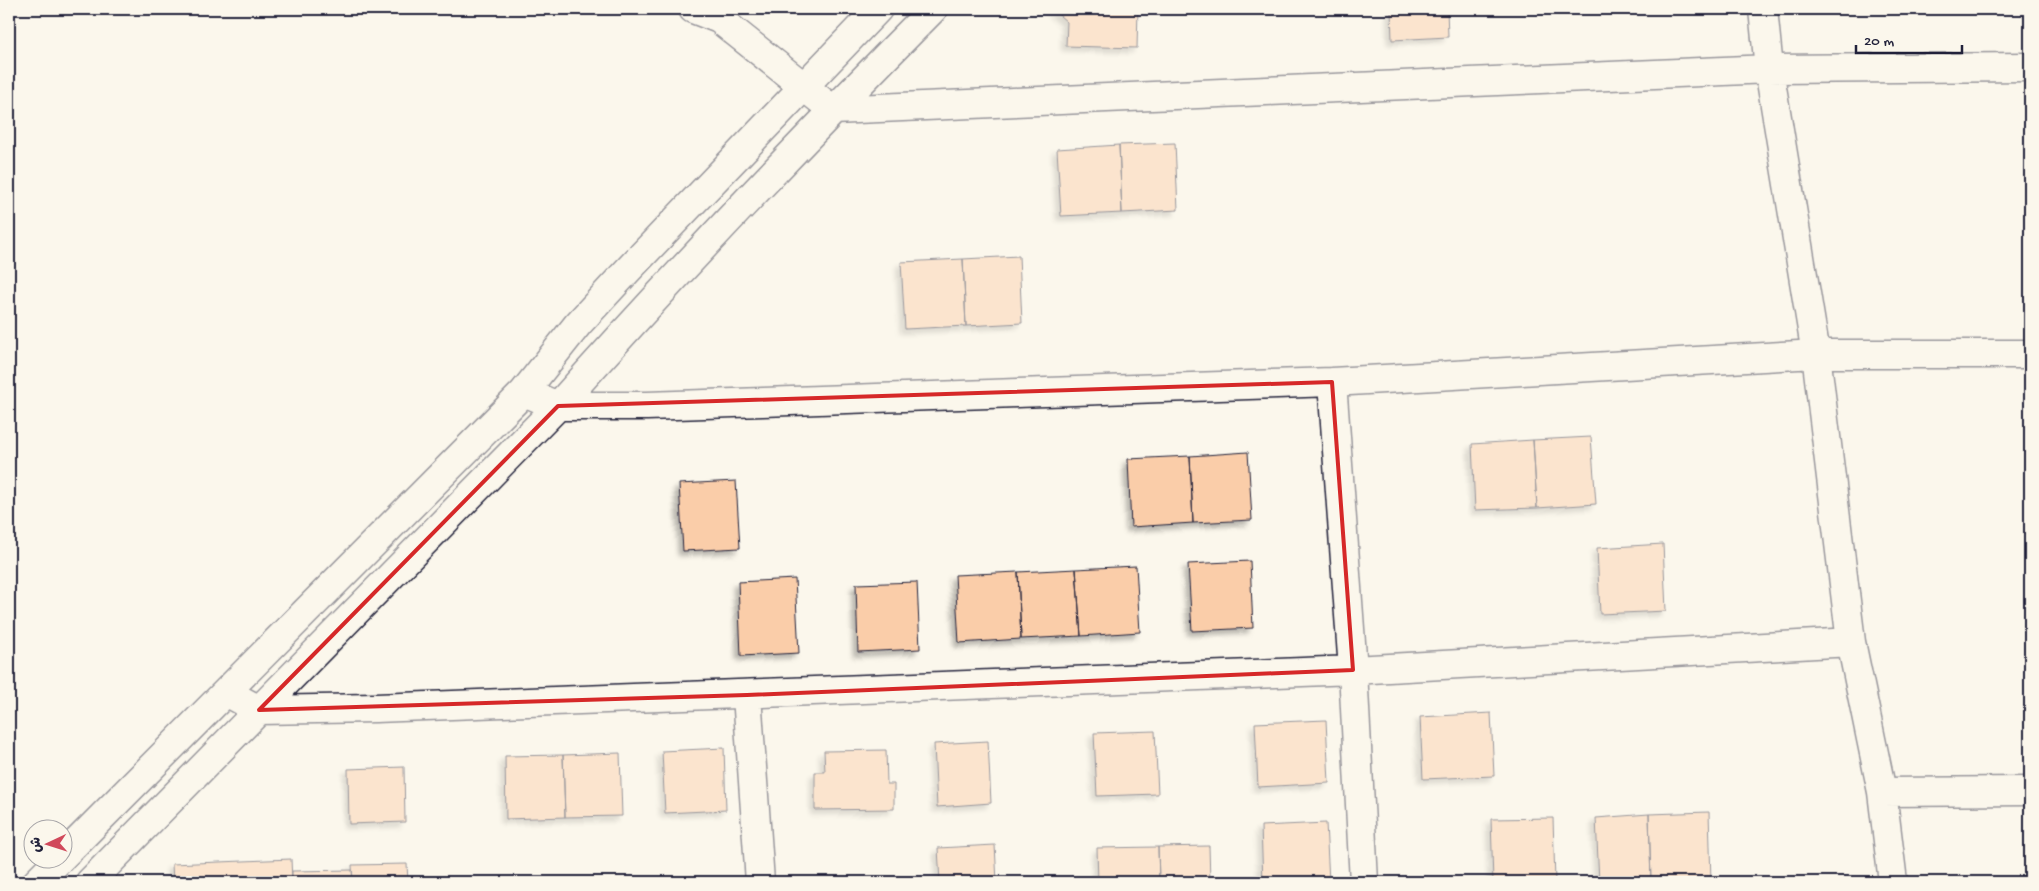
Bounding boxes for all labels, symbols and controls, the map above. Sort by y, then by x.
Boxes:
scale bar [1856,22,1963,54]
text: 20 m [1864,33,1894,51]
north arrow [22,818,72,868]
text: ش [29,836,47,853]

